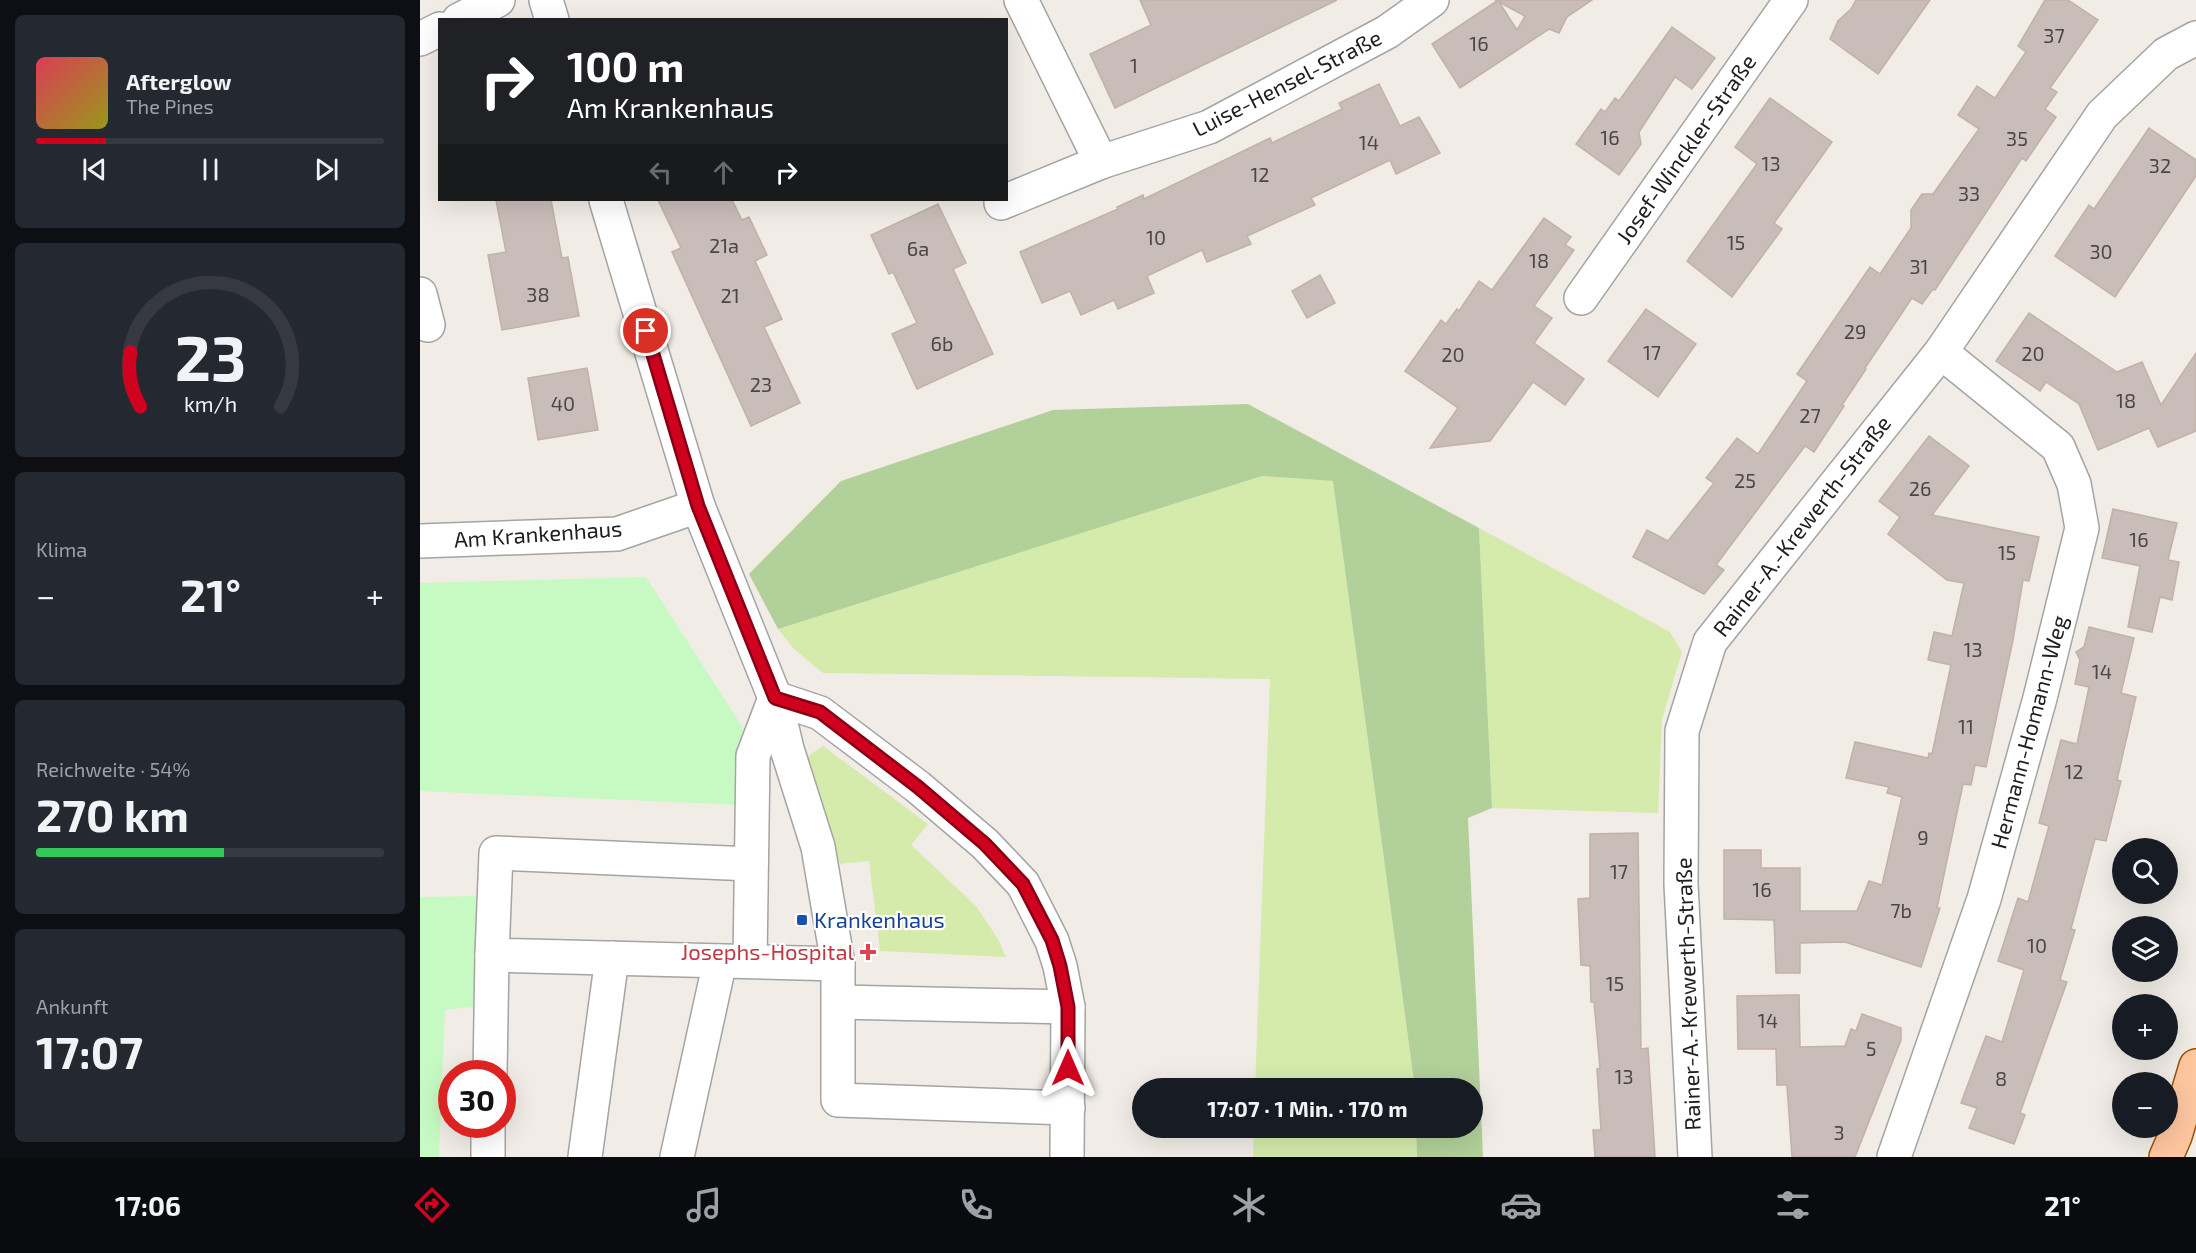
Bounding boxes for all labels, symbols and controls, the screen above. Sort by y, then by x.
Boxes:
street label: Luise-Hensel-Straße [1188,23,1385,141]
house number: 37 [2043,23,2065,47]
house number: 16 [1469,31,1489,55]
text: 100 m [567,40,684,90]
icon: right [468,42,546,120]
street label: Josef-Winckler-Straße [1610,49,1760,248]
house number: 1 [1130,53,1138,77]
text: Afterglow [126,68,231,94]
text: Am Krankenhaus [567,91,774,123]
text: The Pines [126,94,214,118]
house number: 16 [1600,125,1620,149]
house number: 35 [2006,126,2028,150]
house number: 14 [1359,130,1379,154]
house number: 13 [1761,151,1781,175]
icon: previous [78,153,111,186]
icon: pause [194,153,227,186]
icon: next [310,153,343,186]
house number: 32 [2149,153,2171,177]
icon: left [644,156,677,189]
icon: ahead [707,156,740,189]
icon: right [770,156,803,189]
house number: 12 [1250,162,1270,186]
house number: 33 [1958,181,1980,205]
house number: 10 [1146,225,1166,249]
house number: 15 [1727,230,1745,254]
house number: 21a [709,233,739,257]
house number: 6a [907,236,929,260]
house number: 30 [2089,239,2113,263]
house number: 18 [1529,248,1549,272]
house number: 31 [1909,254,1929,278]
house number: 38 [526,282,550,306]
house number: 21 [720,283,740,307]
pin [620,305,671,356]
icon: arrive [629,314,662,347]
text: 23 [174,319,246,394]
house number: 29 [1844,319,1866,343]
house number: 6b [931,331,953,355]
house number: 17 [1643,340,1661,364]
house number: 20 [2021,341,2045,365]
house number: 20 [1441,342,1465,366]
house number: 23 [750,372,772,396]
house number: 18 [2116,388,2136,412]
house number: 40 [551,391,575,415]
text: km/h [183,392,237,417]
house number: 27 [1799,403,1821,427]
street label: Rainer-A.-Krewerth-Straße [1707,410,1895,641]
house number: 25 [1734,468,1756,492]
house number: 26 [1909,476,1931,500]
street label: Am Krankenhaus [453,514,623,552]
house number: 16 [2129,527,2149,551]
text: Klima [36,537,87,561]
house number: 15 [1998,540,2016,564]
text: 21° [180,567,241,621]
text: − [36,575,55,615]
text: + [366,575,384,615]
street label: Hermann-Homann-Weg [1984,612,2072,851]
house number: 13 [1963,637,1983,661]
house number: 14 [2092,659,2112,683]
house number: 11 [1958,714,1974,738]
text: Reichweite · 54% [36,757,190,781]
house number: 12 [2064,759,2084,783]
text: 270 km [36,787,189,841]
house number: 9 [1917,825,1929,849]
map controls [2112,838,2178,1138]
button: search [2112,838,2178,904]
street label: Rainer-A.-Krewerth-Straße [1669,857,1705,1131]
house number: 17 [1610,859,1628,883]
house number: 16 [1752,877,1772,901]
house number: 7b [1890,898,1912,922]
place label: Krankenhaus [814,906,945,932]
marker: Krankenhaus [795,913,809,927]
button: layers [2112,916,2178,982]
house number: 10 [2027,933,2047,957]
place label: Josephs-Hospital [681,938,854,964]
marker: Josephs-Hospital [859,943,877,961]
house number: 15 [1606,971,1624,995]
text: Ankunft [36,994,108,1018]
button: + [2112,994,2178,1060]
house number: 14 [1758,1008,1778,1032]
text: 17:07 [36,1024,143,1078]
position arrow [1036,1036,1100,1100]
house number: 5 [1866,1036,1876,1060]
speed limit sign: 30 [438,1060,516,1138]
house number: 13 [1614,1064,1634,1088]
house number: 8 [1995,1066,2007,1090]
button: − [2112,1072,2178,1138]
text: 17:07 · 1 Min. · 170 m [1207,1095,1408,1121]
house number: 3 [1833,1120,1845,1144]
icon: directions [411,1184,453,1226]
icon: music [683,1184,725,1226]
icon: phone [955,1184,997,1226]
icon: climate [1228,1184,1270,1226]
icon: car [1500,1184,1542,1226]
icon: filters [1772,1184,1814,1226]
text: 17:06 [115,1189,181,1221]
text: 21° [2044,1189,2081,1221]

